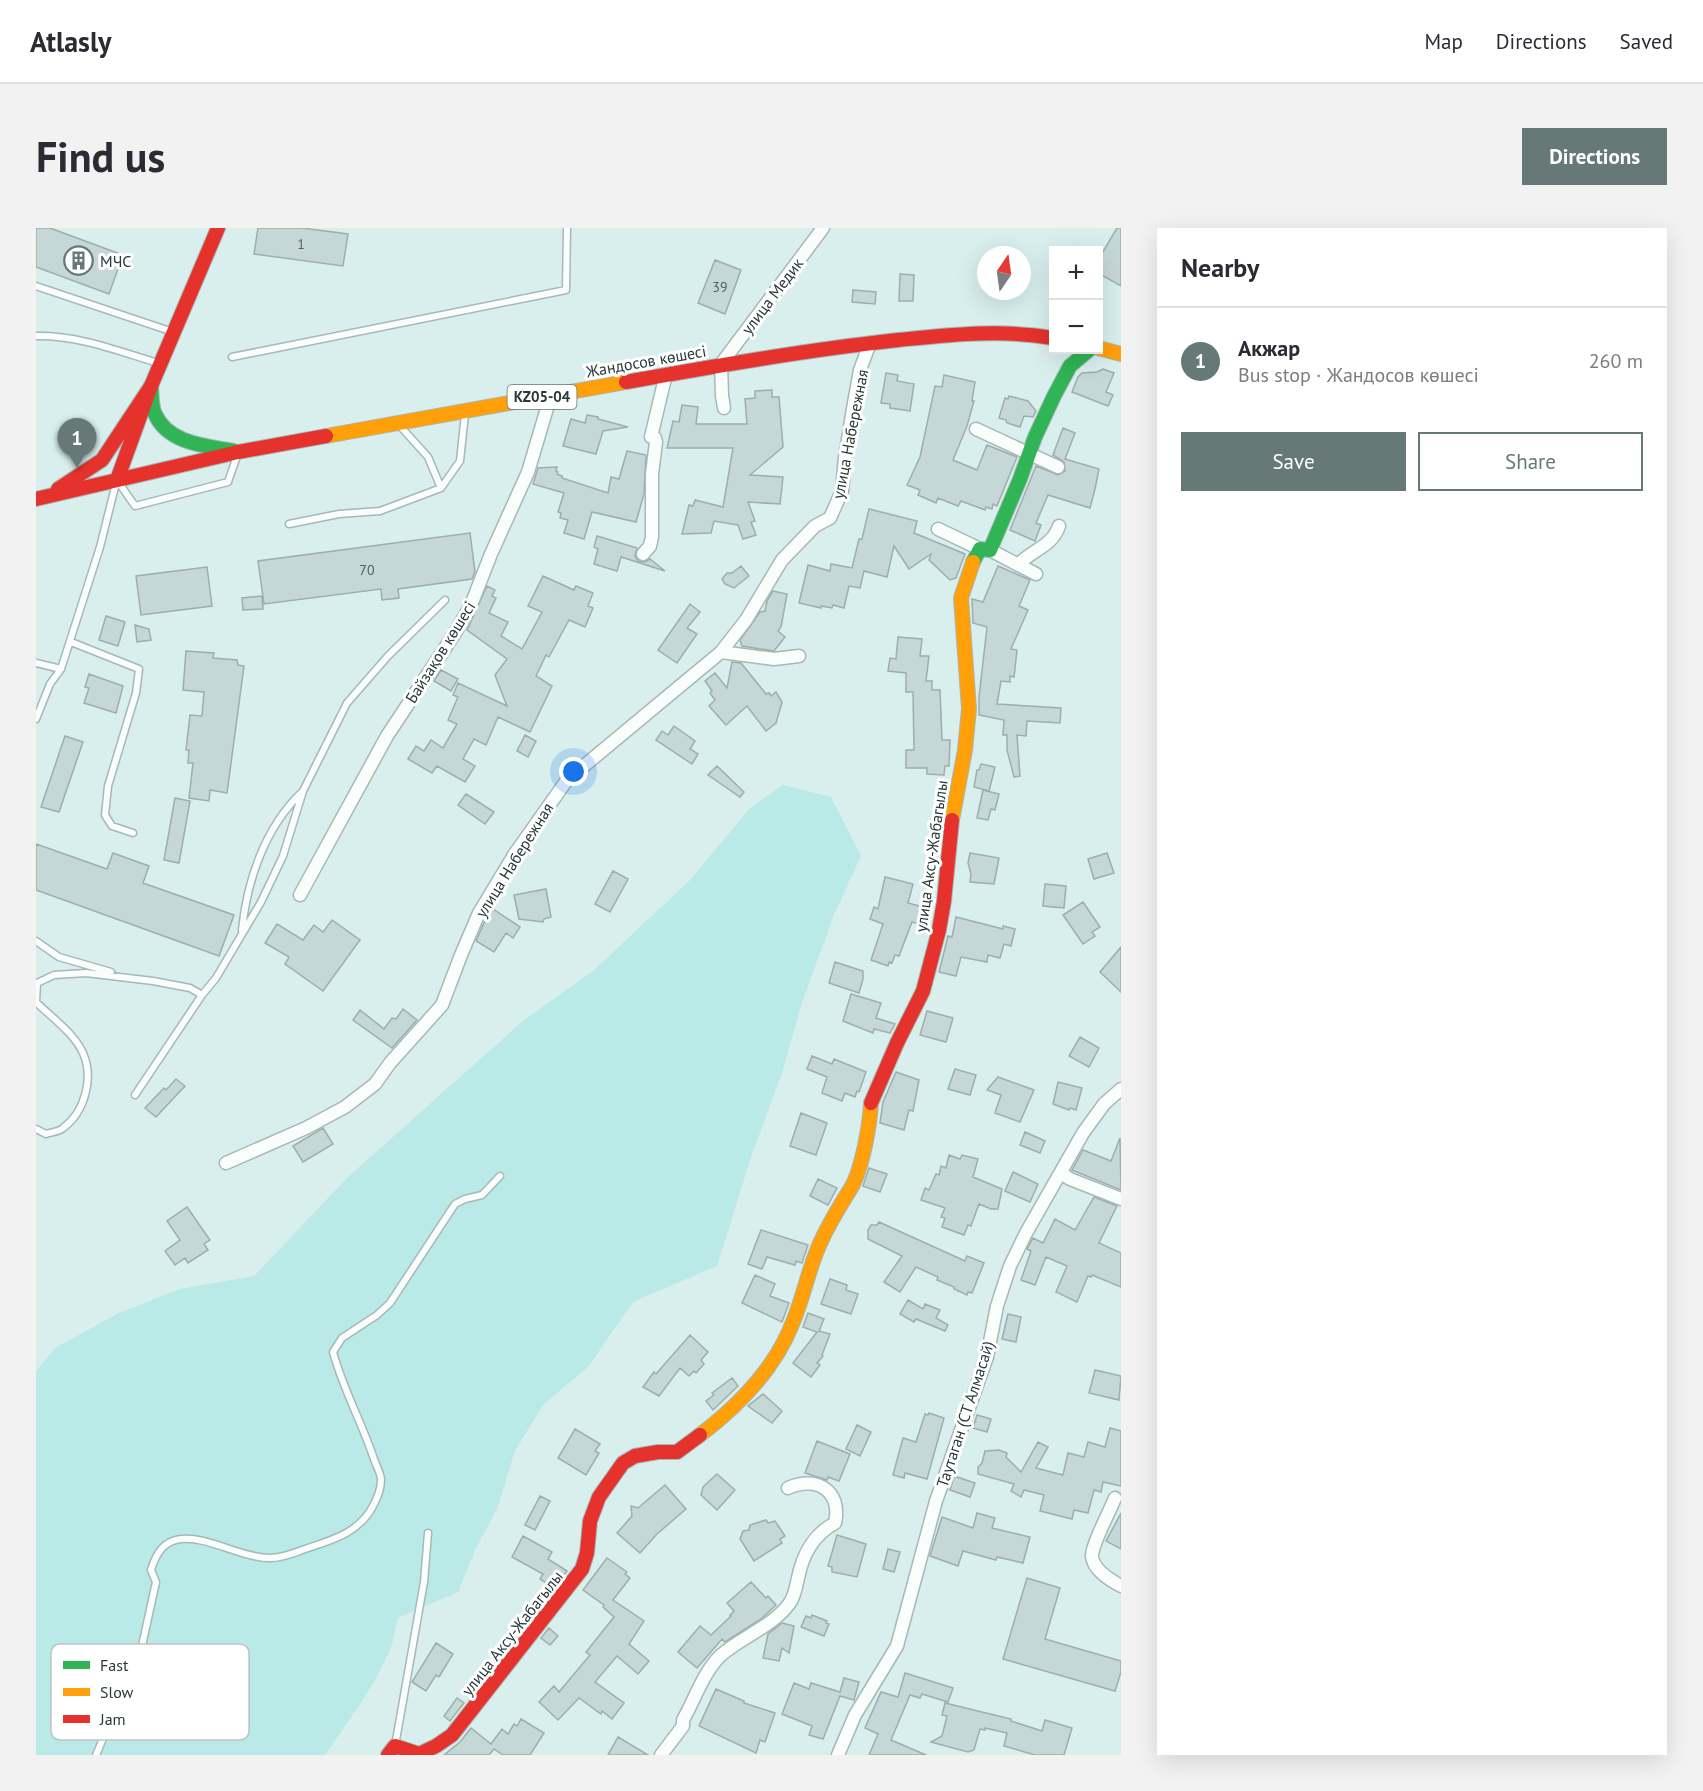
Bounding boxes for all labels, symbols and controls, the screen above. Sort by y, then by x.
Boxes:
text: Atlasly [30,23,112,60]
text: Map [1424,28,1463,55]
text: Directions [1496,28,1587,55]
text: Saved [1620,28,1673,55]
button: Directions [1522,128,1667,185]
text: Find us [36,129,165,184]
house number: 1 [297,235,305,253]
building icon: МЧС [63,245,95,277]
north arrow [977,246,1031,300]
map controls [1049,246,1103,354]
button: + [1049,246,1103,300]
place label: МЧС [100,251,131,271]
text: Nearby [1181,251,1259,284]
street label: улица Медик [737,254,807,338]
house number: 39 [712,278,728,296]
button: − [1049,300,1103,354]
text: Акжар [1238,334,1300,362]
street label: Жандосов көшесі [583,341,708,382]
text: 1 [1195,348,1206,374]
text: 260 m [1589,348,1643,374]
text: Bus stop · Жандосов көшесі [1238,362,1479,388]
street label: улица Набережная [828,367,872,501]
road number: KZ05-04 [508,385,576,409]
pin: 1 [58,418,96,468]
button: Save [1181,432,1406,491]
button: Share [1418,432,1643,491]
house number: 70 [359,561,375,579]
street label: Байзақов көшесі [401,597,479,707]
your location [559,757,588,786]
street label: улица Аксу-Жабагылы [910,779,952,933]
street label: улица Набережная [471,799,557,921]
street label: Таутаган (СТ Алмасай) [932,1338,998,1490]
street label: улица Аксу-Жабагылы [457,1567,567,1699]
legend [51,1644,249,1740]
text: Fast [100,1655,129,1675]
text: Slow [100,1682,134,1702]
text: Jam [99,1709,126,1729]

